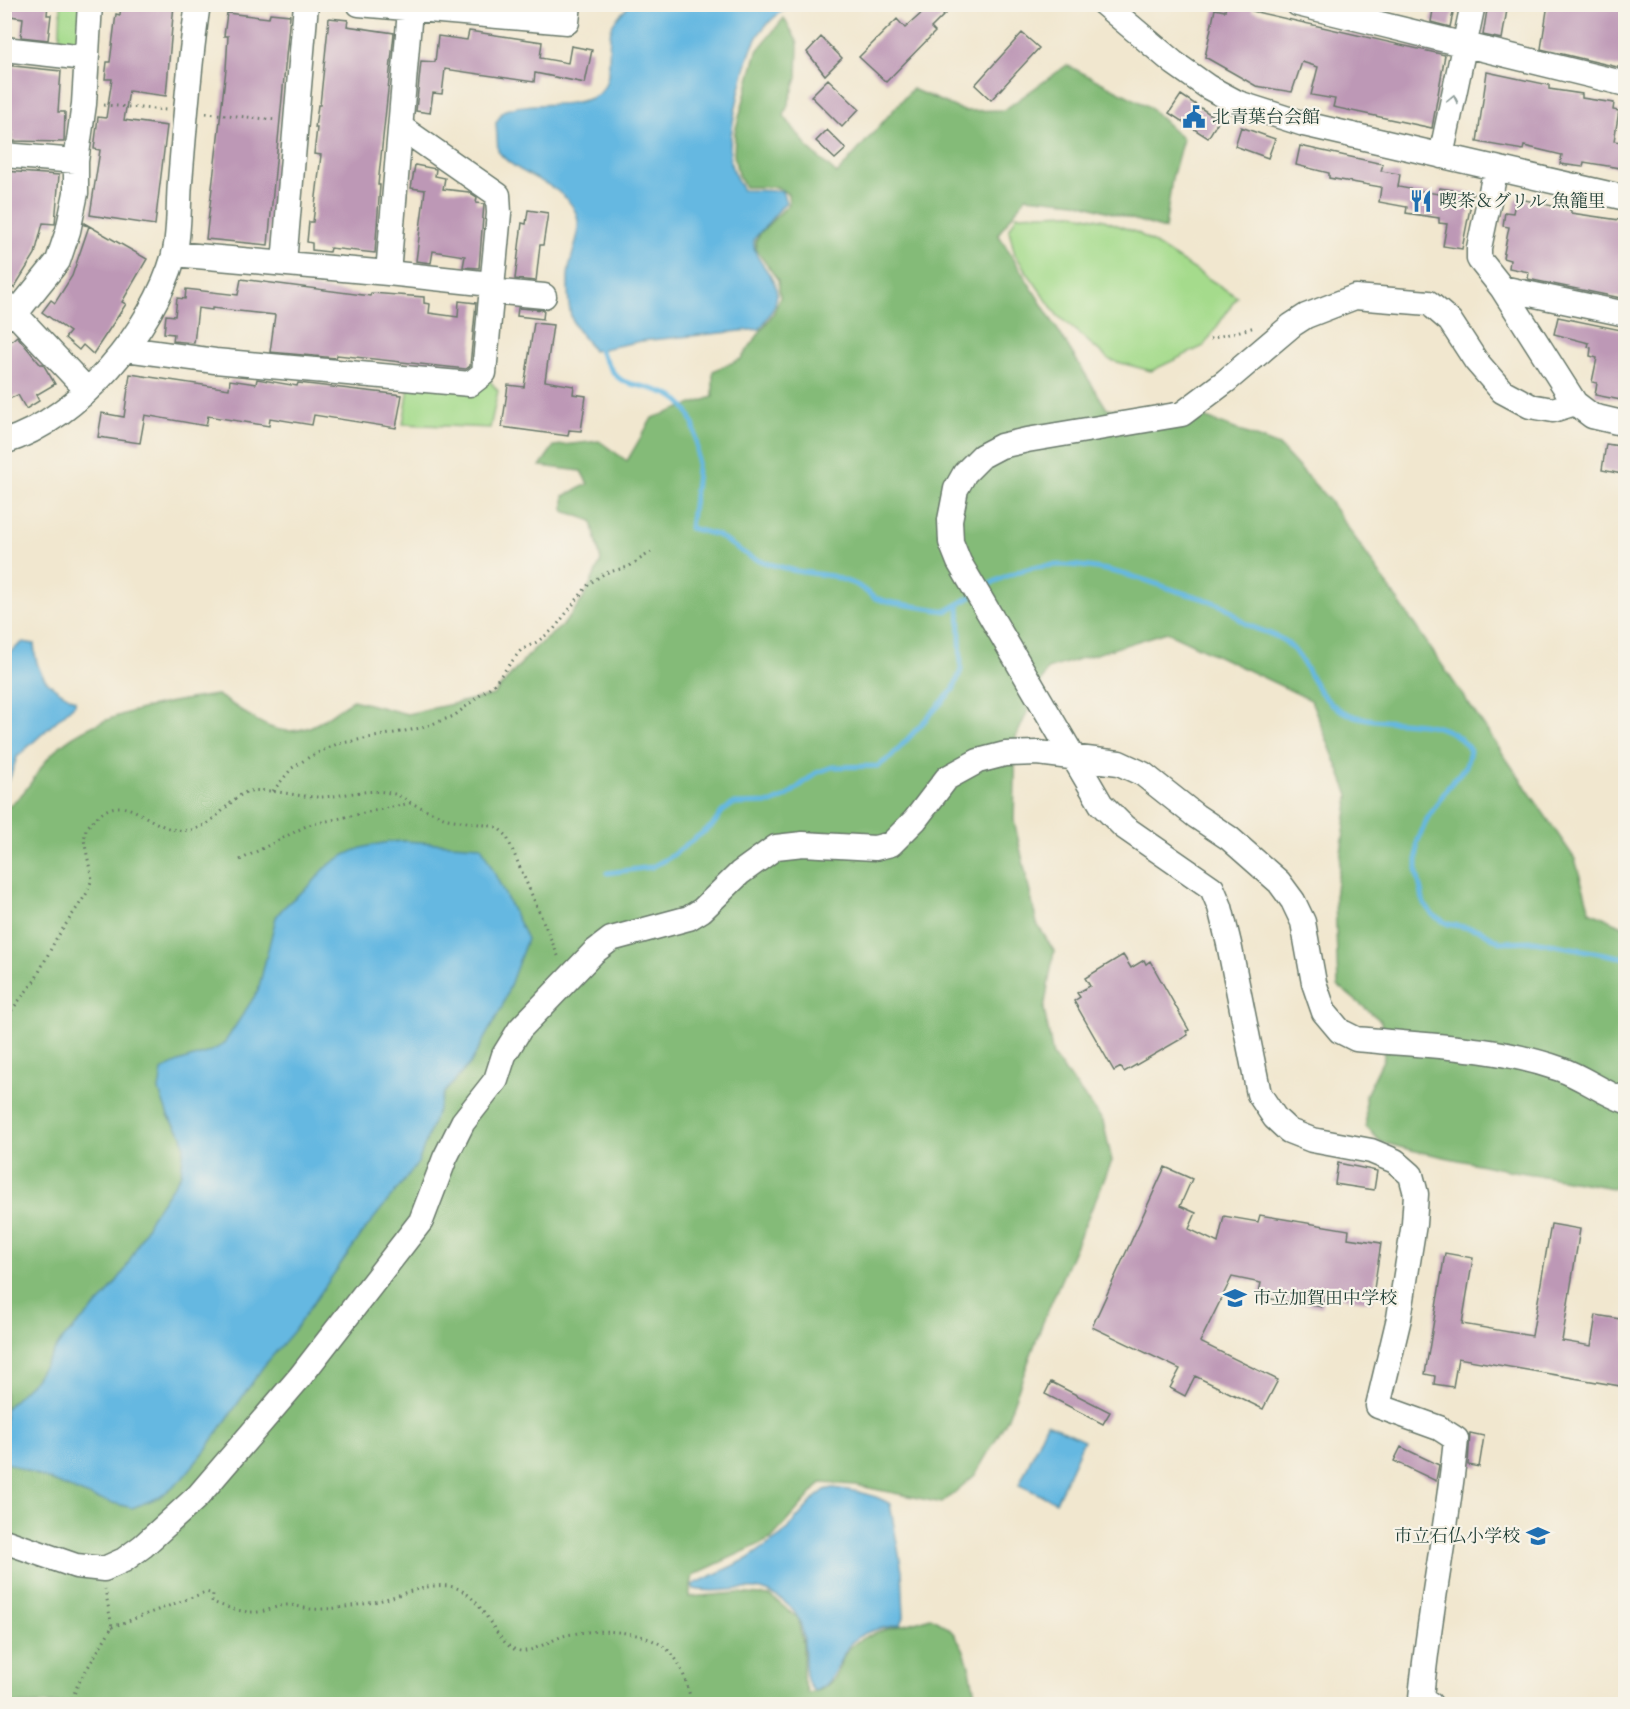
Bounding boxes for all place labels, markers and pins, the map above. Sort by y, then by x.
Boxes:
public building icon: 北青葉台会館 [1181,104,1207,130]
place label: 北青葉台会館 [1212,106,1320,128]
restaurant icon: 喫茶＆グリル 魚籠里 [1408,188,1434,214]
place label: 喫茶＆グリル 魚籠里 [1439,190,1606,212]
school or university icon: 市立加賀田中学校 [1222,1285,1248,1311]
place label: 市立加賀田中学校 [1253,1287,1397,1309]
school or university icon: 市立石仏小学校 [1525,1523,1551,1549]
place label: 市立石仏小学校 [1394,1525,1520,1547]

